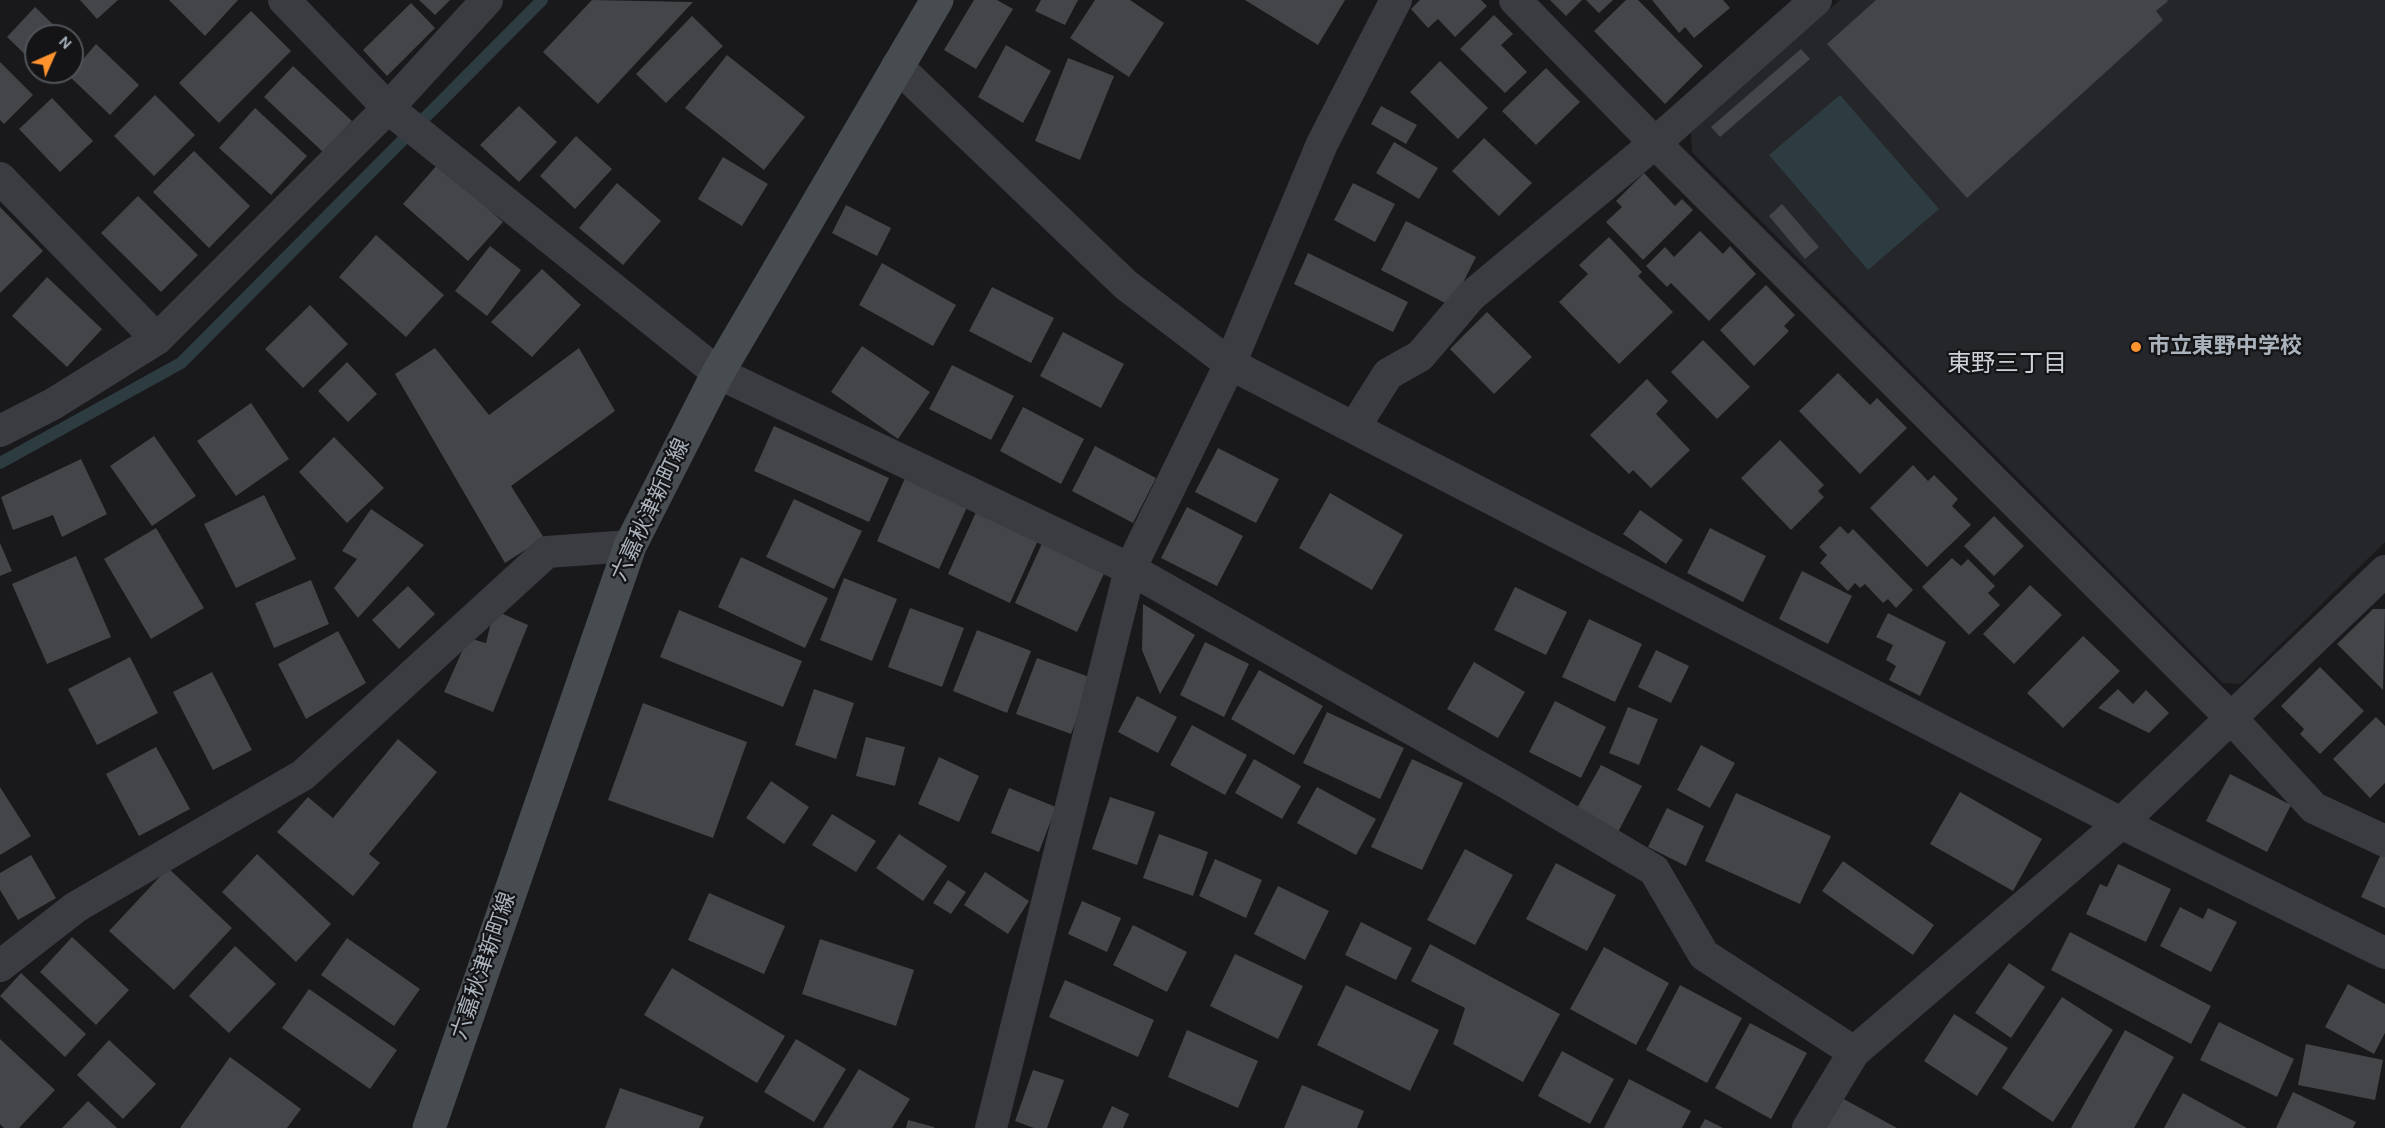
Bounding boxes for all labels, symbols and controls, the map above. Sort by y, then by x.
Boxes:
north arrow [24,24,84,84]
text: N [55,32,76,53]
place label: 市立東野中学校 [2148,334,2302,360]
marker: 市立東野中学校 [2129,340,2143,354]
district label: 東野三丁目 [1947,350,2067,378]
street label: 六嘉秋津新町線 [606,435,696,585]
street label: 六嘉秋津新町線 [446,889,522,1043]

